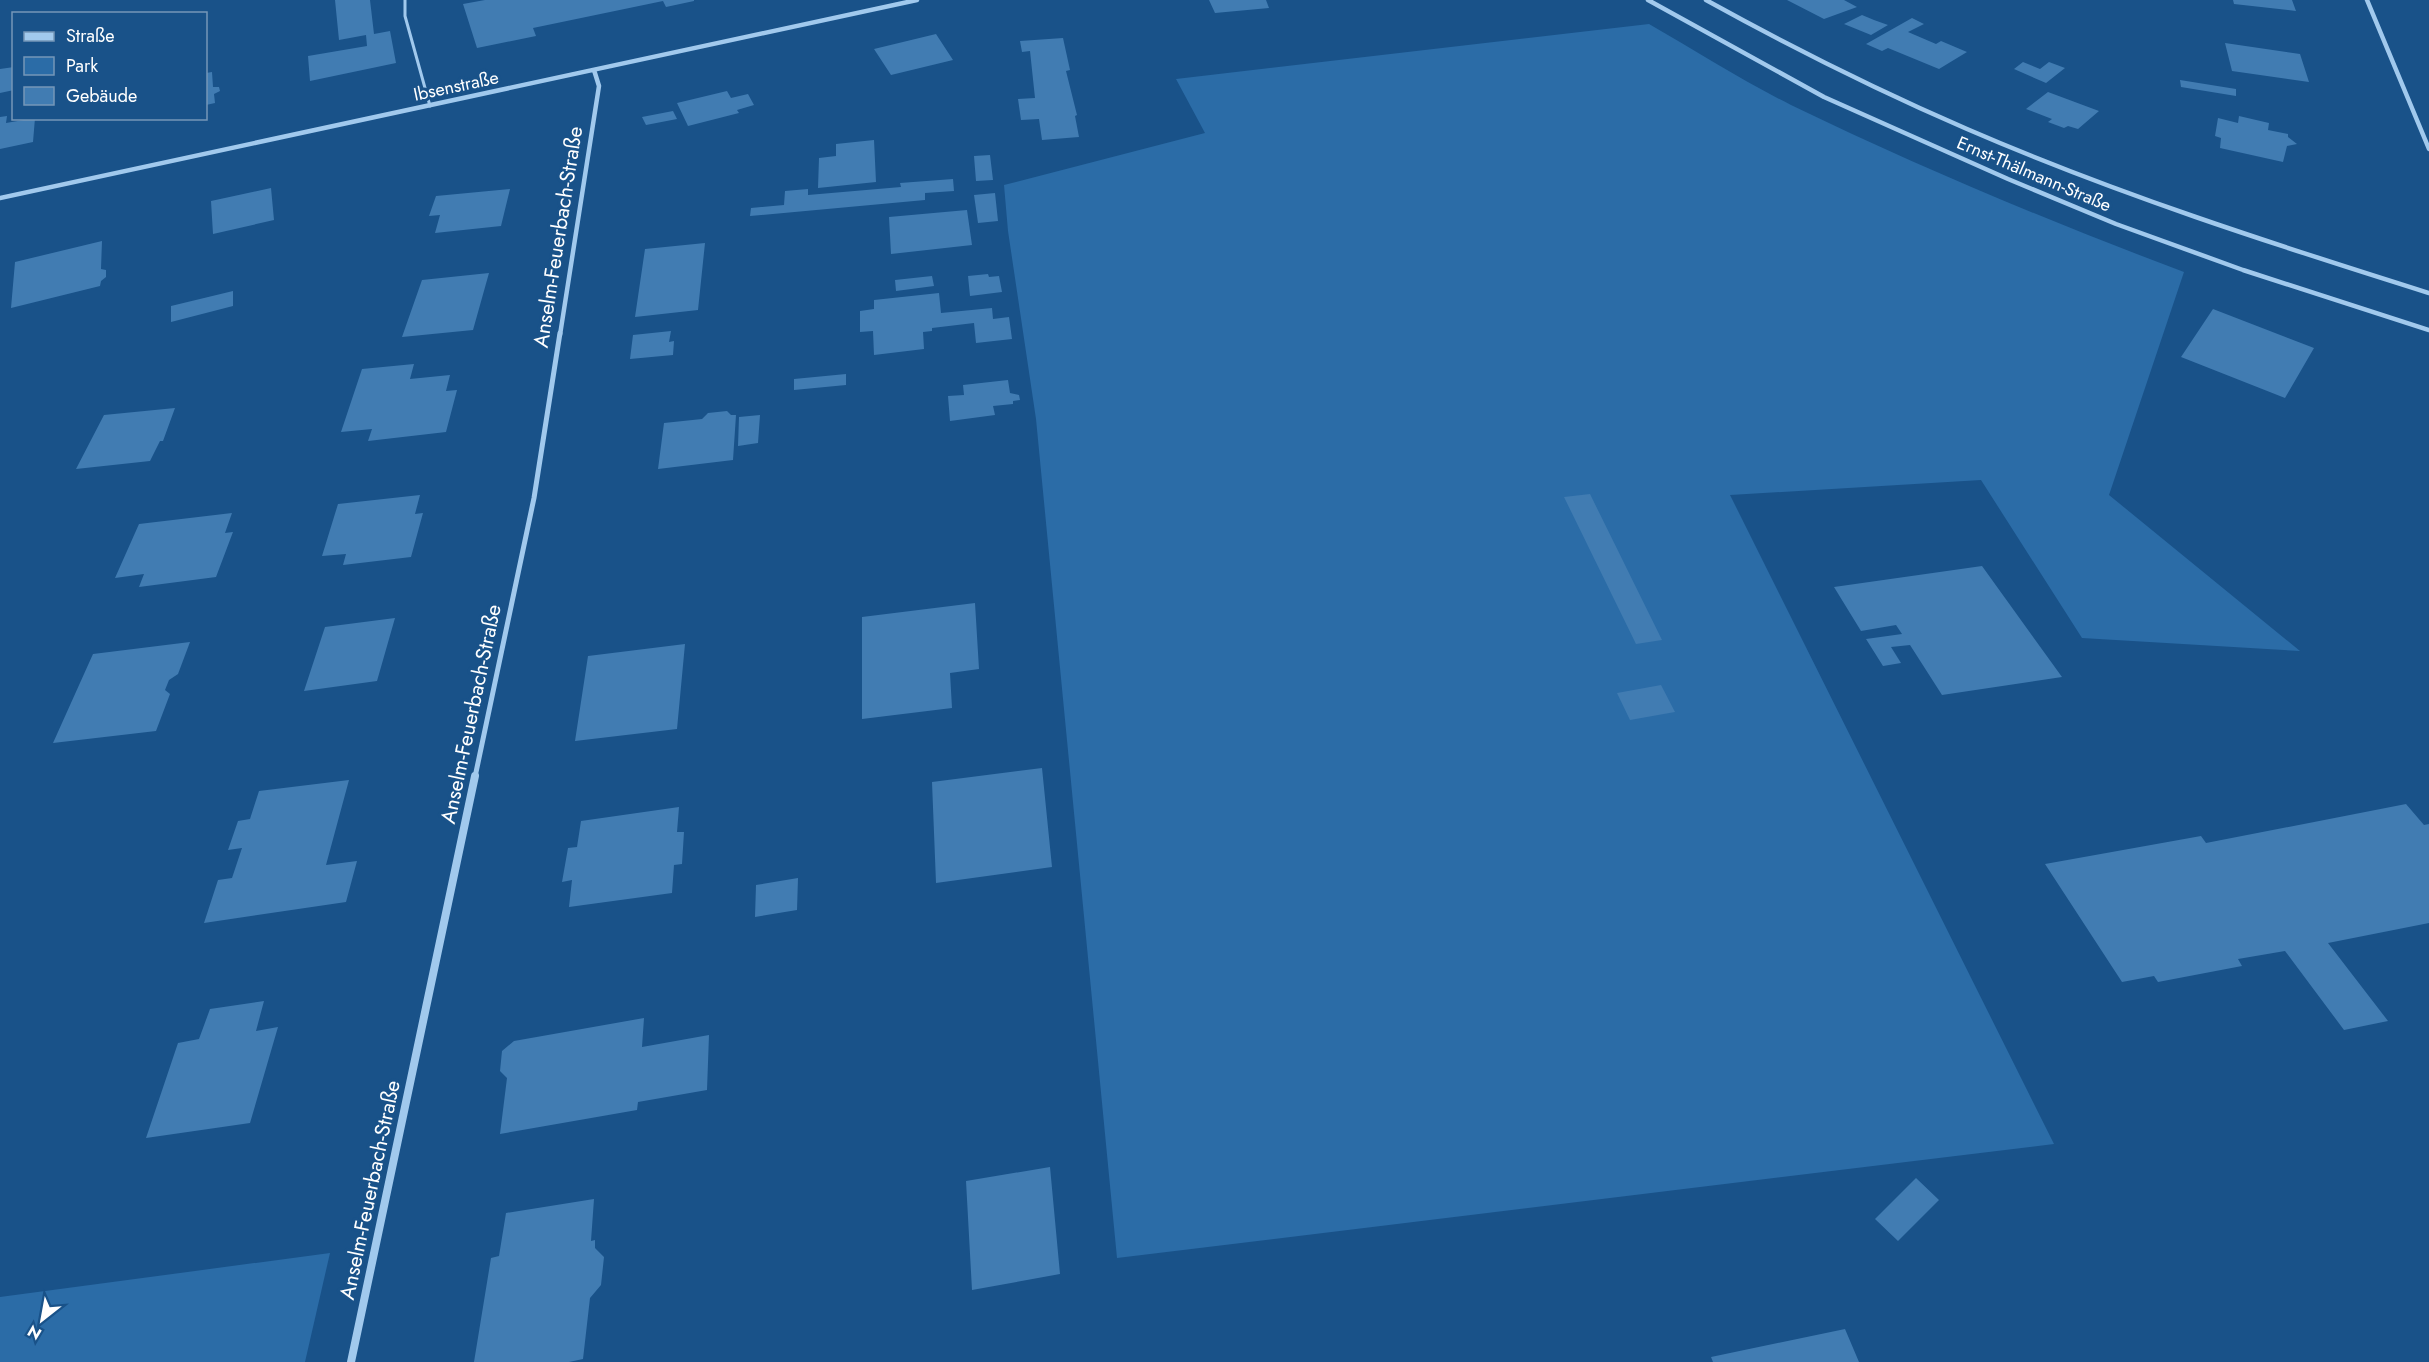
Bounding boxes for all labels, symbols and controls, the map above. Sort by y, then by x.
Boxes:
legend [12,12,207,120]
text: Straße [66,23,114,49]
text: Park [66,53,98,79]
street label: Ibsenstraße [411,64,501,108]
text: Gebäude [66,83,137,109]
street label: Anselm-Feuerbach-Straße [526,124,590,350]
street label: Ernst-Thälmann-Straße [1953,130,2115,218]
street label: Anselm-Feuerbach-Straße [433,601,509,826]
street label: Anselm-Feuerbach-Straße [332,1077,408,1302]
north arrow [12,1290,72,1350]
text: N [23,1319,46,1346]

